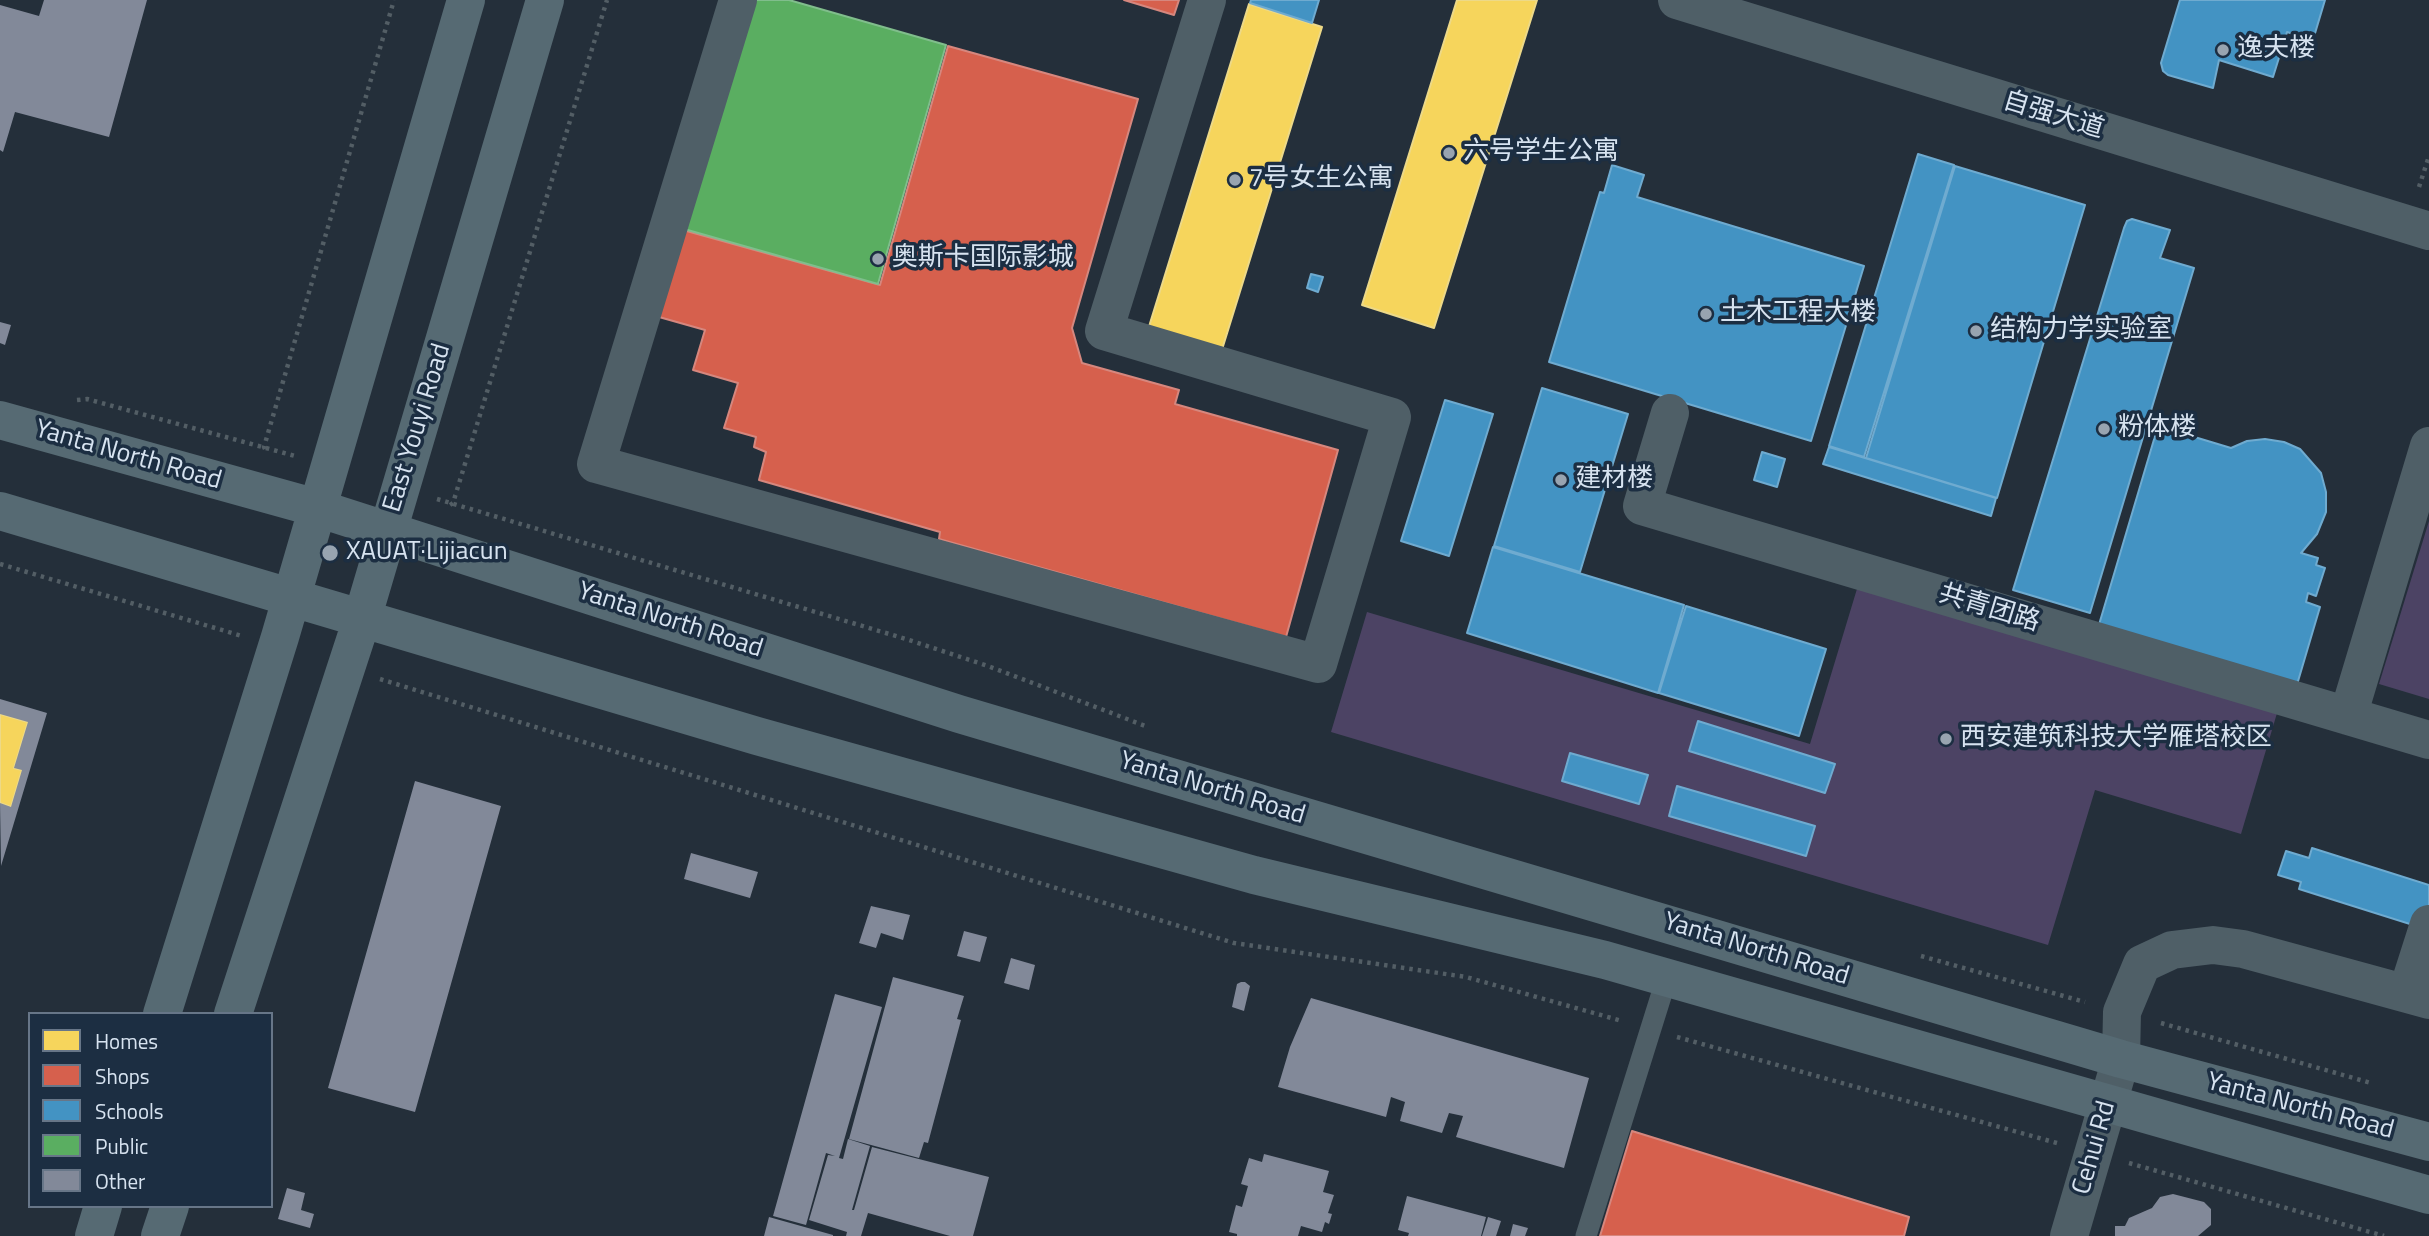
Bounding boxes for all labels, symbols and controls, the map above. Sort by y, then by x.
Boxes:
place label: 逸夫楼 [2237,34,2315,66]
marker: 逸夫楼 [2215,42,2231,58]
street label: 自强大道 [1999,86,2107,146]
place label: 六号学生公寓 [1463,137,1619,169]
marker: 六号学生公寓 [1441,145,1457,161]
place label: 7号女生公寓 [1249,164,1394,196]
marker: 7号女生公寓 [1227,172,1243,188]
place label: 奥斯卡国际影城 [892,243,1074,275]
marker: 奥斯卡国际影城 [870,251,886,267]
place label: 土木工程大楼 [1720,298,1876,330]
marker: 土木工程大楼 [1698,306,1714,322]
place label: 结构力学实验室 [1990,315,2172,347]
marker: 结构力学实验室 [1968,323,1984,339]
street label: East Youyi Road [378,340,458,516]
place label: 粉体楼 [2118,413,2196,445]
street label: Yanta North Road [31,414,225,498]
marker: 粉体楼 [2096,421,2112,437]
place label: 建材楼 [1575,464,1653,496]
marker: 建材楼 [1553,472,1569,488]
place label: XAUAT·Lijiacun [346,537,508,569]
marker: XAUAT·Lijiacun [320,543,340,563]
street label: Yanta North Road [574,576,766,666]
street label: 共青团路 [1935,579,2043,639]
place label: 西安建筑科技大学雁塔校区 [1960,723,2272,755]
marker: 西安建筑科技大学雁塔校区 [1938,731,1954,747]
street label: Yanta North Road [1115,746,1309,832]
street label: Yanta North Road [1659,907,1853,993]
legend [28,1012,273,1208]
text: Homes [95,1025,158,1057]
text: Shops [95,1060,150,1092]
street label: Yanta North Road [2203,1067,2397,1147]
text: Schools [95,1095,164,1127]
street label: Cehui Rd [2067,1098,2123,1198]
text: Public [95,1130,148,1162]
text: Other [95,1165,145,1197]

